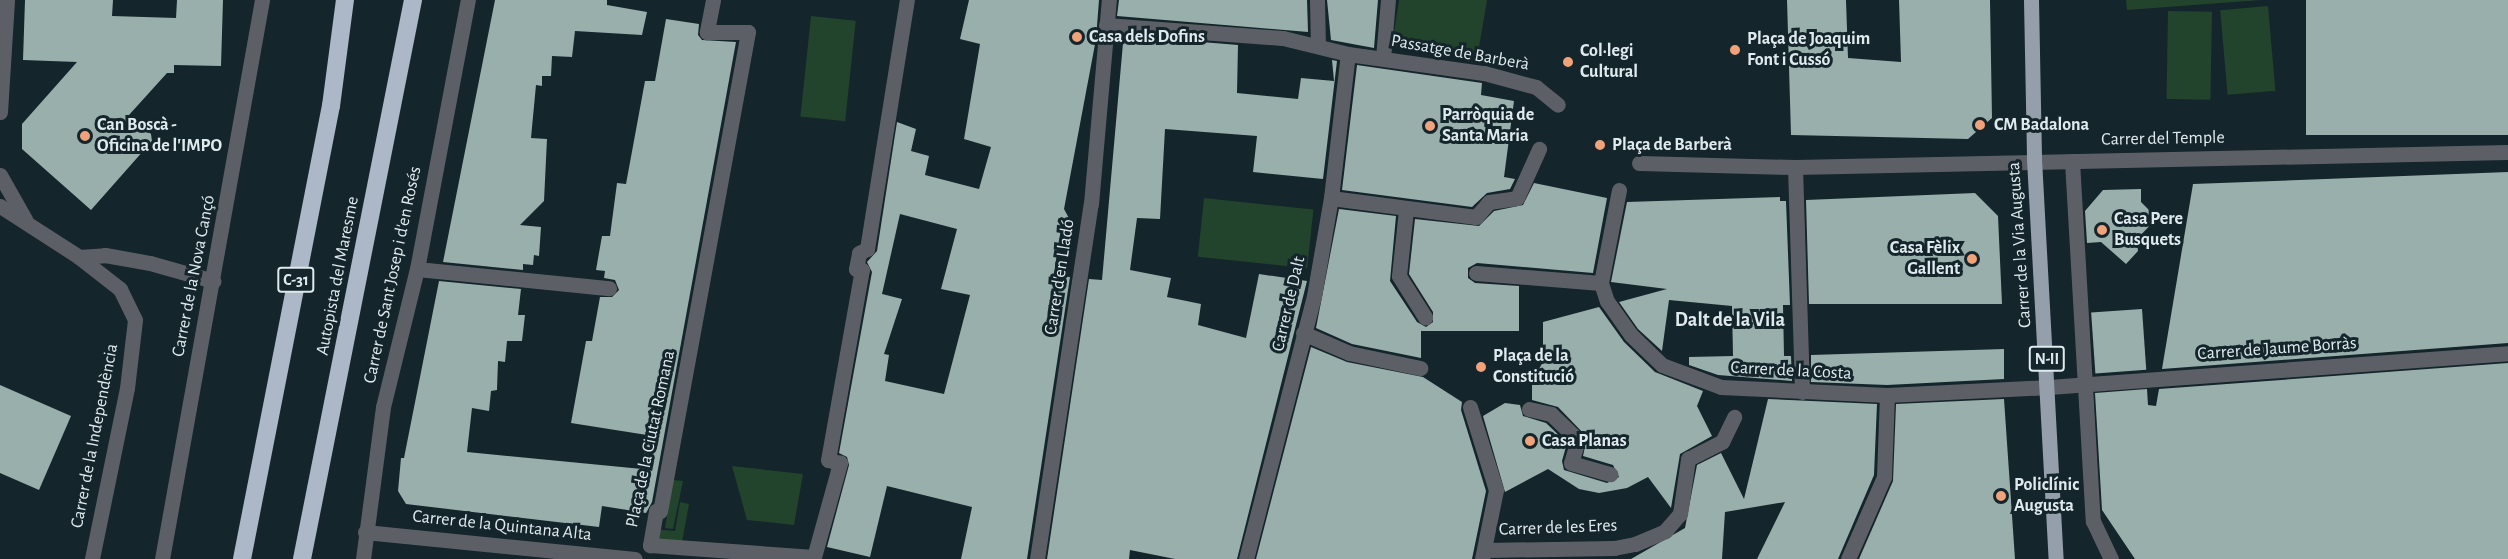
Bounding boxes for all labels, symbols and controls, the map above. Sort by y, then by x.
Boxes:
place label: Casa dels Dofins [1089,26,1205,48]
place label: Plaça de Joaquim Font i Cussó [1747,29,1870,72]
marker: Casa dels Dofins [1070,30,1084,44]
street label: Passatge de Barberà [1389,30,1531,76]
place label: Col·legi Cultural [1580,41,1638,84]
marker: Plaça de Joaquim Font i Cussó [1728,43,1742,57]
marker: Col·legi Cultural [1561,55,1575,69]
place label: Parròquia de Santa Maria [1442,105,1534,148]
place label: CM Badalona [1994,114,2089,136]
place label: Can Boscà - Oficina de l'IMPO [97,115,222,158]
marker: CM Badalona [1971,116,1989,134]
marker: Parròquia de Santa Maria [1423,119,1437,133]
street label: Carrer del Temple [2101,127,2225,151]
marker: Can Boscà - Oficina de l'IMPO [78,129,92,143]
place label: Plaça de Barberà [1612,134,1732,156]
marker: Plaça de Barberà [1593,138,1607,152]
street label: Carrer de la Via Augusta [2003,161,2037,329]
street label: Carrer de Sant Josep i d'en Rosés [359,164,427,386]
street label: Carrer de la Nova Cançó [168,193,220,359]
street label: Autopista del Maresme [312,195,364,357]
place label: Casa Pere Busquets [2114,209,2183,252]
street label: Carrer d'en Lladó [1040,218,1080,336]
marker: Casa Pere Busquets [2095,223,2109,237]
place label: Casa Fèlix Gallent [1890,238,1960,280]
marker: Casa Fèlix Gallent [1965,252,1979,266]
street label: Carrer de Dalt [1268,254,1310,354]
road number: C-31 [276,267,316,293]
district label: Dalt de la Vila [1675,308,1785,332]
street label: Carrer de Jaume Borràs [2197,333,2357,365]
street label: Carrer de la Independència [67,342,123,530]
place label: Plaça de la Constitució [1493,346,1574,388]
road number: N-II [2028,346,2066,372]
street label: Plaça de la Ciutat Romana [622,349,680,529]
street label: Carrer de la Costa [1730,357,1852,385]
marker: Plaça de la Constitució [1474,360,1488,374]
place label: Casa Planas [1542,430,1627,452]
marker: Casa Planas [1523,434,1537,448]
place label: Policlínic Augusta [2014,475,2079,518]
marker: Policlínic Augusta [1992,487,2010,505]
street label: Carrer de la Quintana Alta [411,506,593,546]
street label: Carrer de les Eres [1498,515,1618,541]

